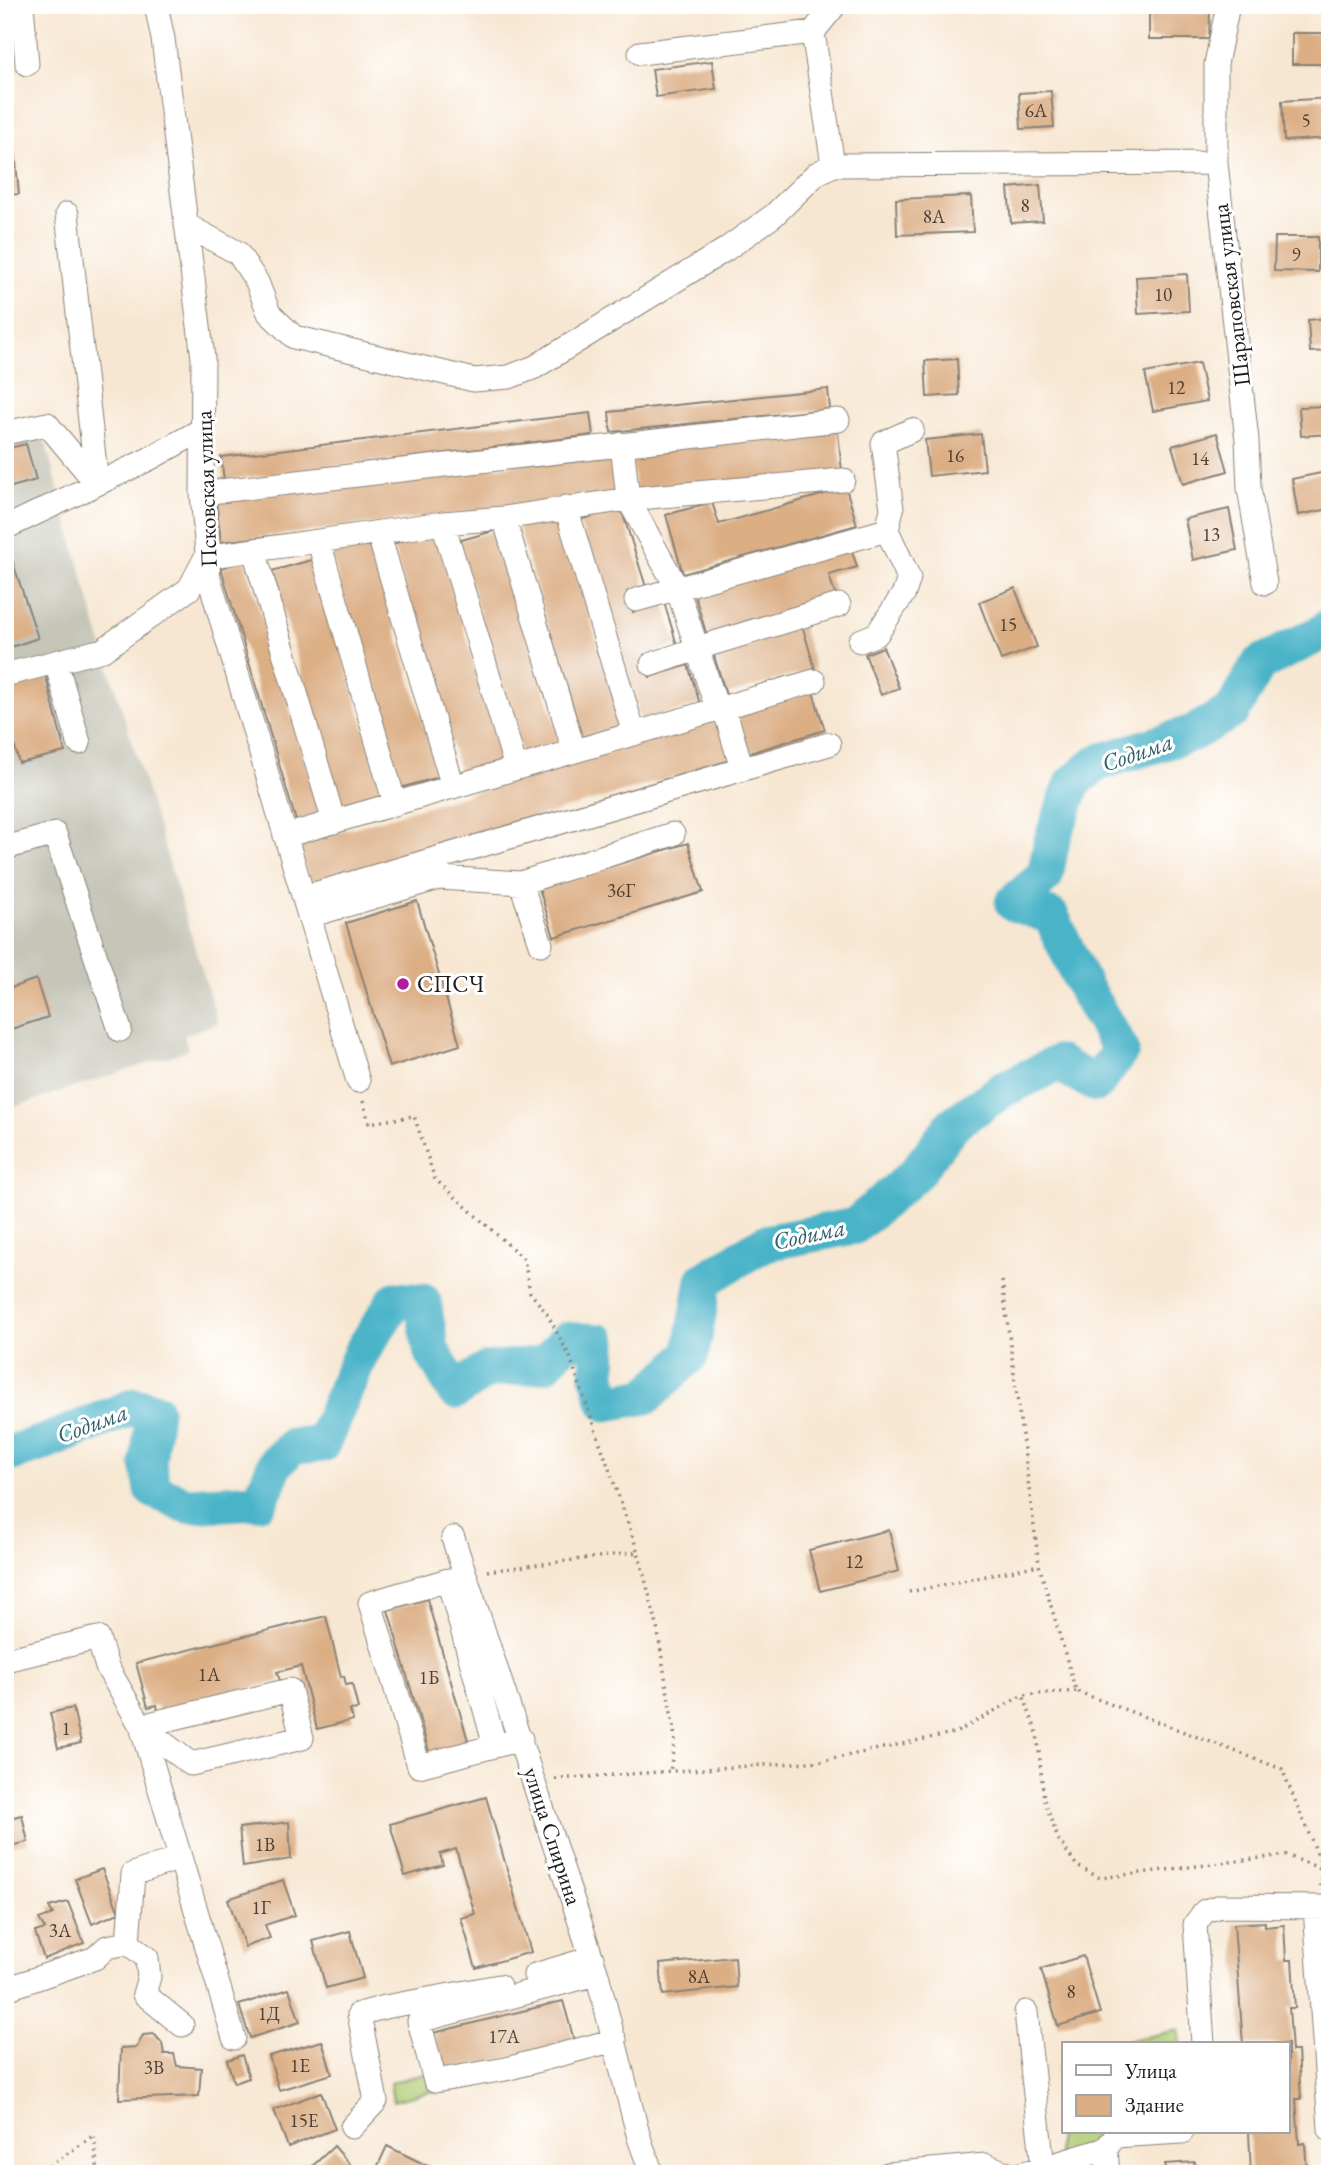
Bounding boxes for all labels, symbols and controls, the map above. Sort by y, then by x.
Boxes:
house number: 6А [1025,98,1048,123]
house number: 5 [1301,108,1311,133]
house number: 8 [1020,193,1030,218]
street label: Шараповская улица [1205,201,1257,388]
house number: 8А [923,204,946,229]
house number: 9 [1291,242,1301,267]
house number: 10 [1154,282,1172,307]
house number: 12 [1167,375,1185,400]
street label: Псковская улица [188,409,224,568]
house number: 16 [946,443,964,468]
house number: 14 [1191,446,1210,471]
house number: 13 [1202,522,1220,547]
house number: 15 [999,612,1017,637]
water label: Содима [1097,725,1177,779]
house number: 36Г [607,878,635,903]
place label: СПСЧ [417,969,484,999]
marker: СПСЧ [395,976,411,992]
water label: Содима [770,1211,848,1257]
water label: Содима [52,1396,132,1450]
house number: 12 [845,1549,863,1574]
house number: 1А [198,1662,221,1687]
house number: 1Б [419,1665,439,1690]
house number: 1 [61,1716,71,1741]
street label: улица Спирина [517,1763,590,1910]
house number: 1В [255,1832,275,1857]
house number: 1Г [252,1895,271,1920]
house number: 3А [49,1918,72,1943]
house number: 8А [688,1964,711,1989]
house number: 8 [1066,1979,1076,2004]
house number: 1Д [258,2001,280,2026]
house number: 17А [488,2024,521,2049]
legend [1062,2042,1290,2134]
house number: 1Е [290,2053,310,2078]
house number: 3В [144,2055,164,2080]
text: Улица [1124,2057,1177,2084]
text: Здание [1125,2091,1184,2118]
house number: 15Е [290,2108,319,2133]

